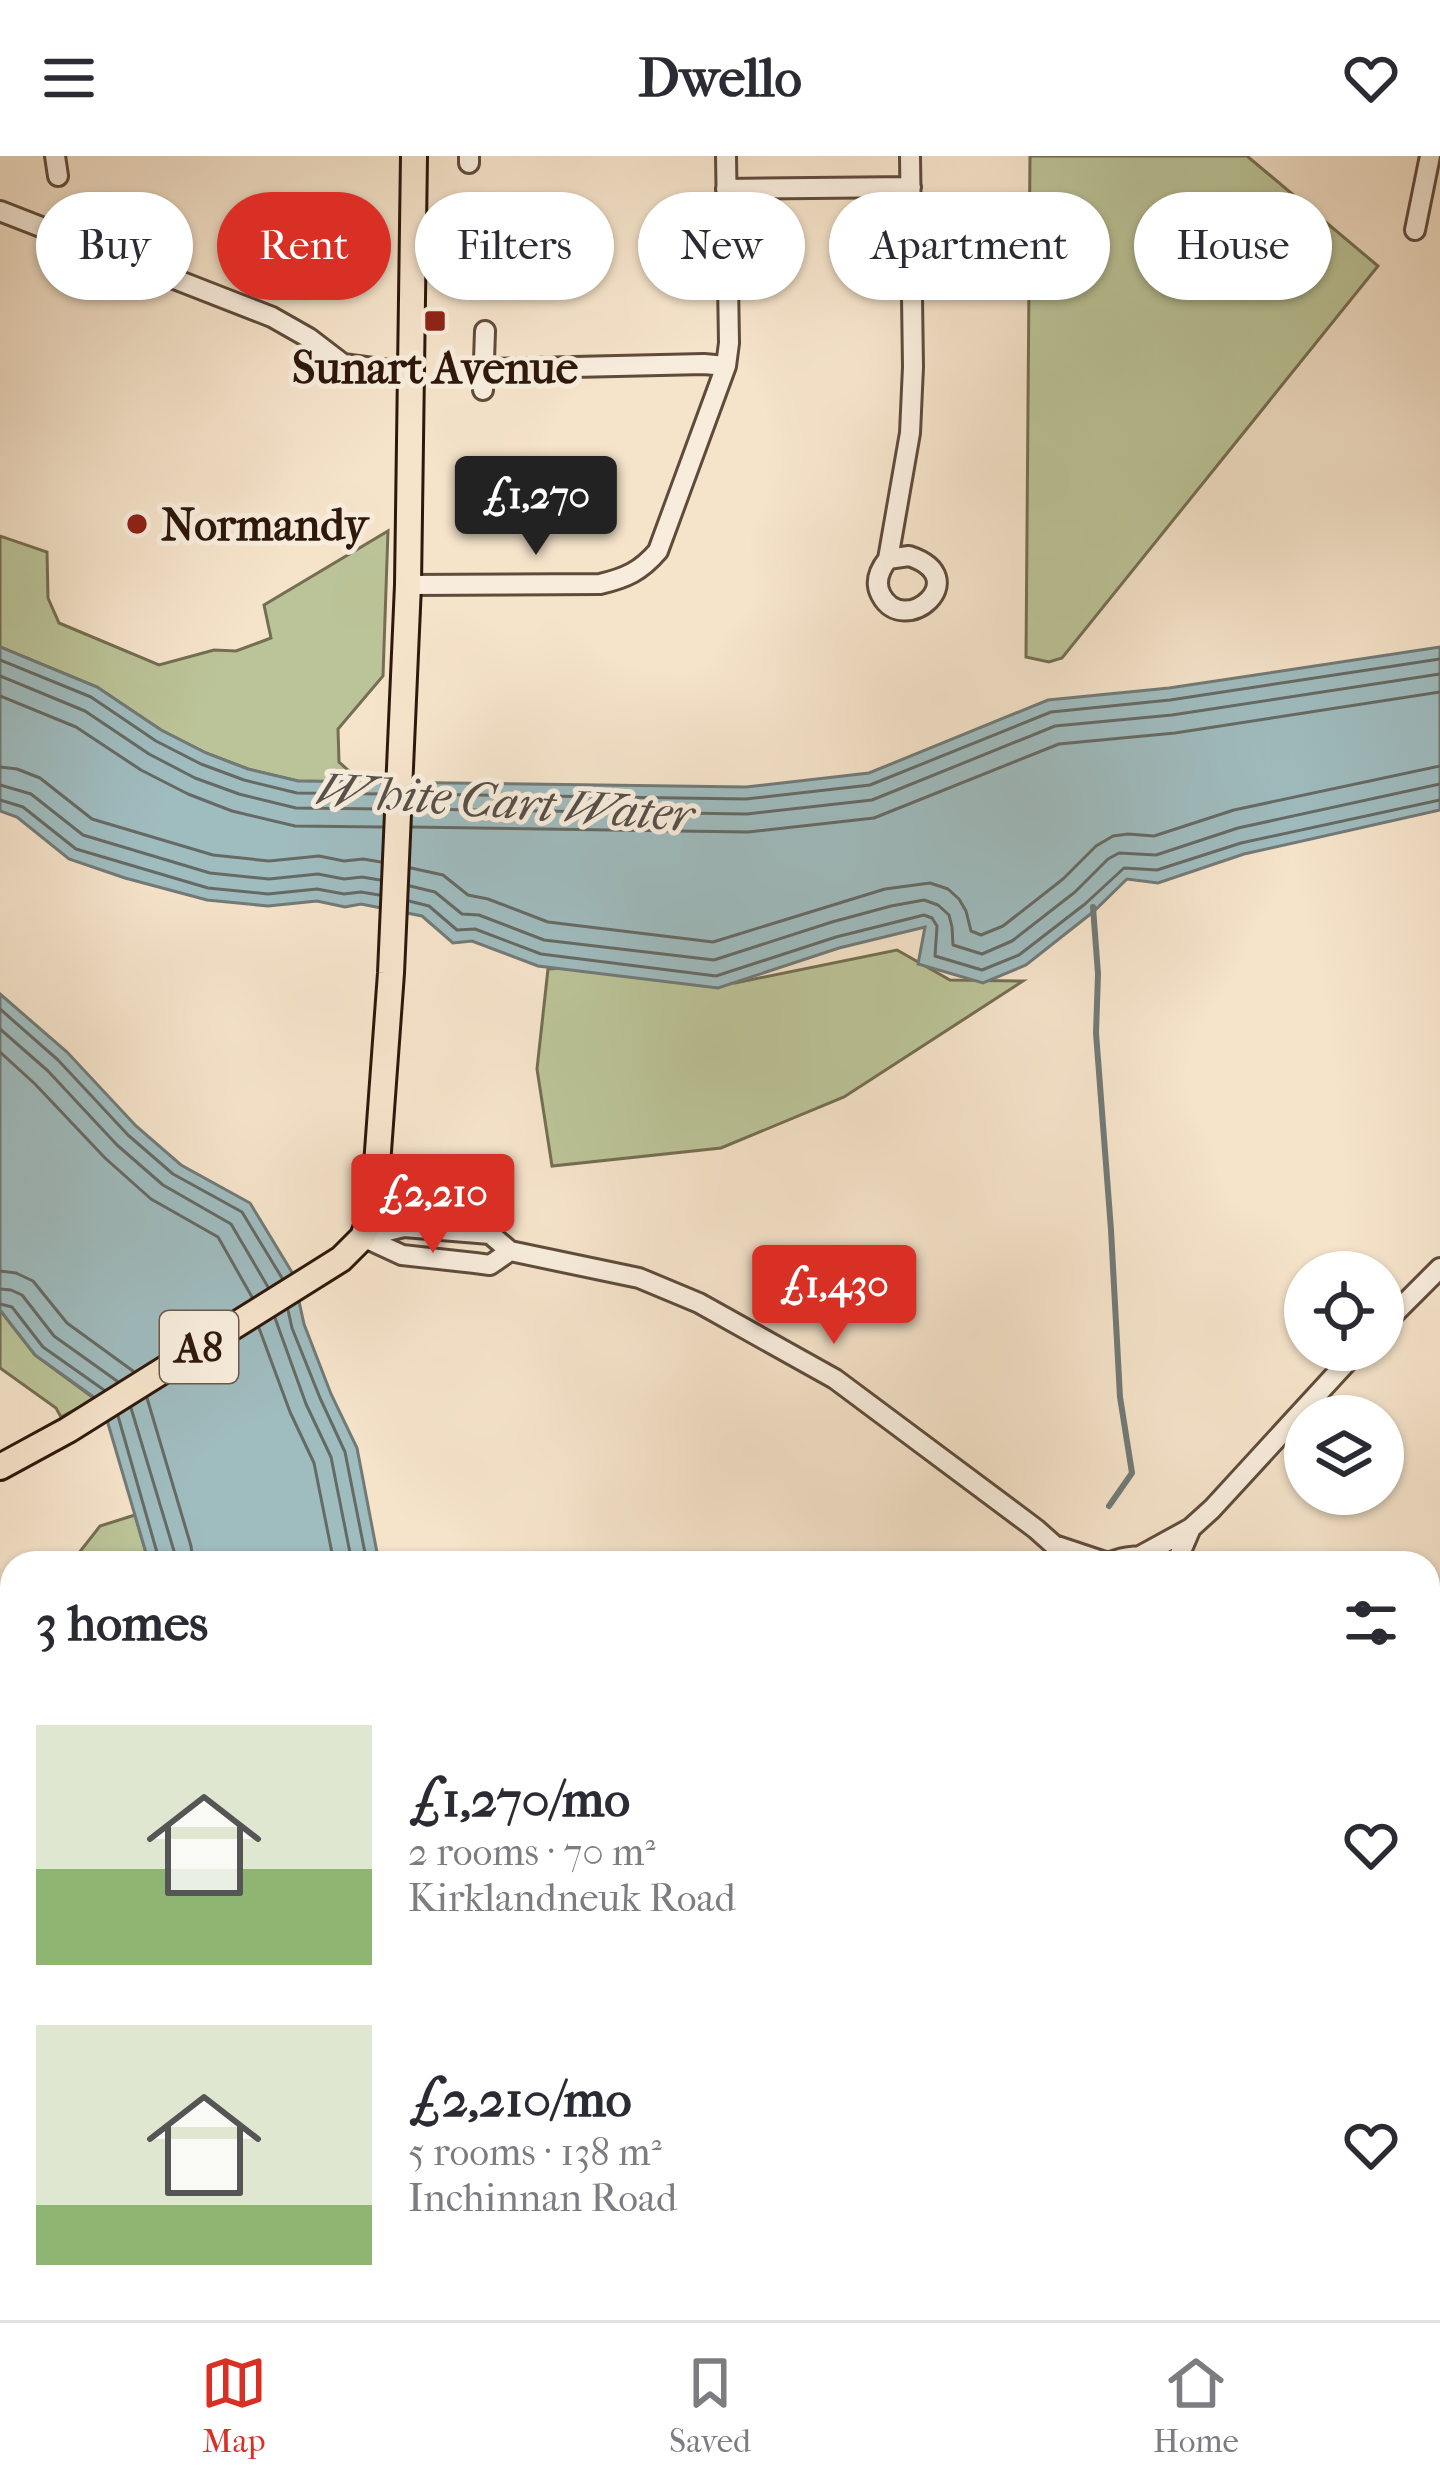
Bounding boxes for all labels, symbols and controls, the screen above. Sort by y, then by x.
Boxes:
icon: menu [36,45,102,111]
icon: heart [1338,45,1404,111]
text: Dwello [638,47,802,110]
chip: Buy [36,192,193,300]
chip: Rent [217,192,391,300]
chip: Filters [415,192,614,300]
chip: New [638,192,805,300]
chip: Apartment [829,192,1110,300]
chip: House [1134,192,1332,300]
marker: Sunart Avenue [422,308,448,334]
place label: Sunart Avenue [292,342,578,395]
pin: £1,270 [438,456,634,558]
text: £1,270 [482,472,590,518]
place label: Normandy [161,499,370,552]
marker: Normandy [124,511,150,537]
water label: White Cart Water [315,761,699,843]
pin: £2,210 [335,1154,531,1256]
text: £2,210 [378,1170,488,1216]
pin: £1,430 [736,1245,932,1347]
map controls [1284,1251,1404,1515]
button: locate [1284,1251,1404,1371]
text: £1,430 [779,1261,889,1307]
road number: A8 [160,1311,238,1383]
button: layers [1284,1395,1404,1515]
icon: filters [1338,1590,1404,1656]
text: 3 homes [36,1593,208,1653]
text: £1,270/mo [408,1769,630,1829]
icon: home [132,1773,276,1917]
icon: heart [1338,1812,1404,1878]
text: 2 rooms · 70 m² [408,1829,656,1875]
text: Kirklandneuk Road [408,1875,736,1921]
text: £2,210/mo [408,2069,632,2129]
icon: home [132,2073,276,2217]
icon: heart [1338,2112,1404,2178]
text: 5 rooms · 138 m² [408,2129,662,2175]
text: Inchinnan Road [408,2175,677,2221]
tab: Map [201,2350,267,2461]
tab: Saved [669,2350,751,2461]
tab: Home [1153,2350,1239,2461]

